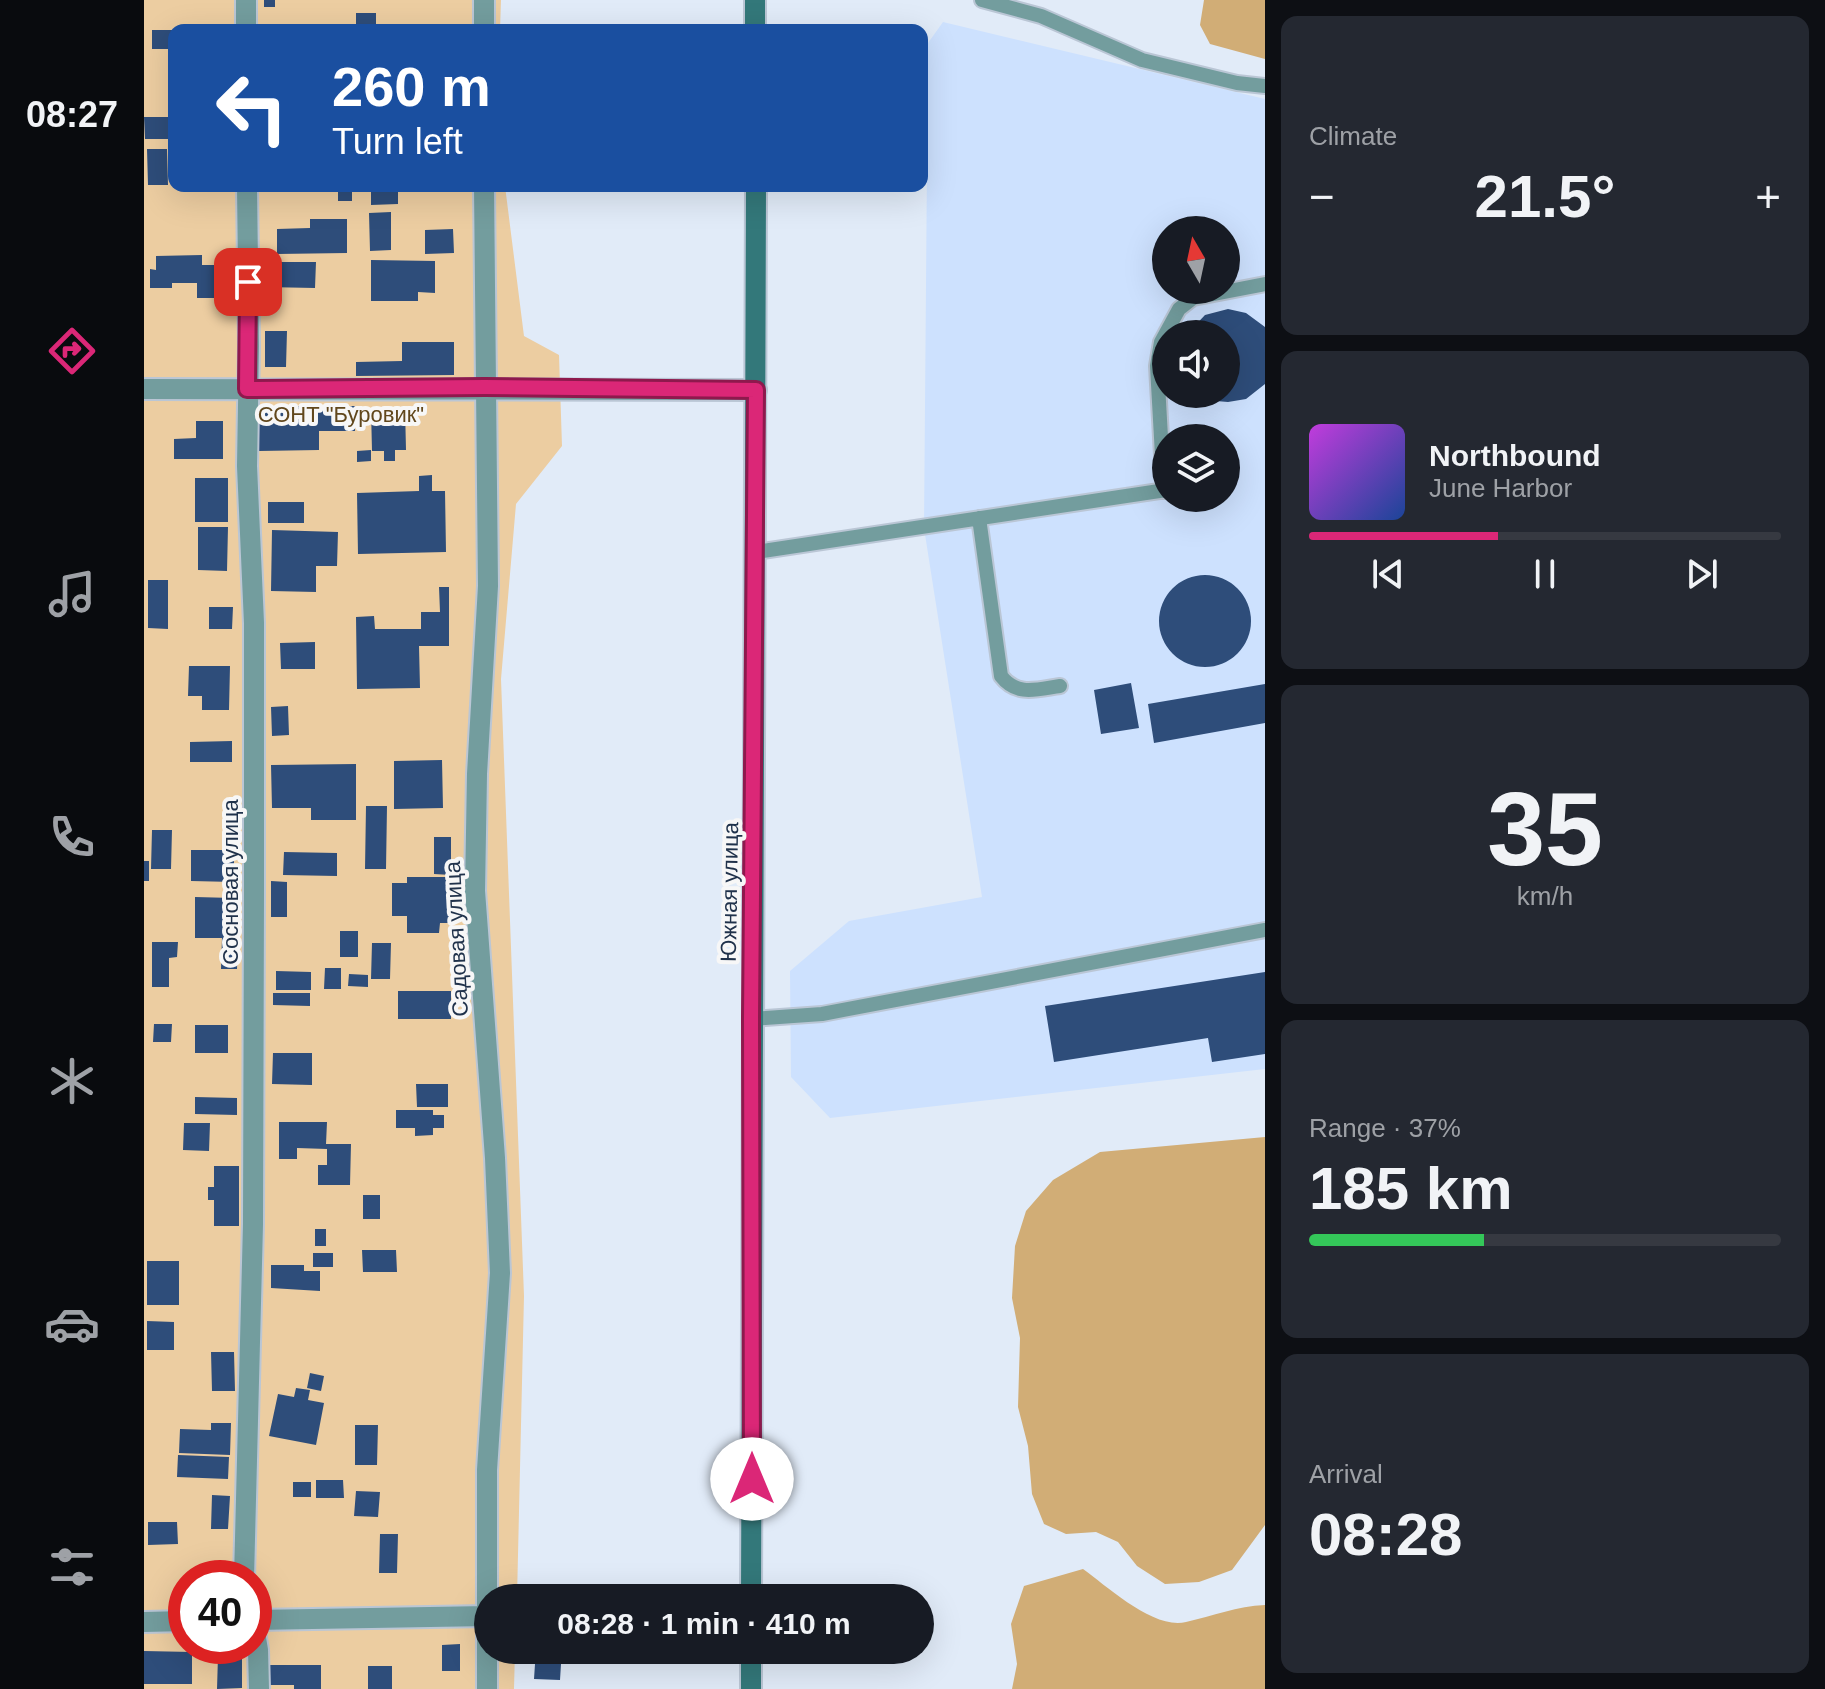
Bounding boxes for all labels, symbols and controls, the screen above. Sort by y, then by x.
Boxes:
text: 260 m [332,55,491,118]
icon: left [200,56,304,160]
text: 08:27 [26,94,118,135]
text: Turn left [332,121,463,162]
text: Climate [1309,121,1397,151]
text: 21.5° [1475,163,1615,230]
text: − [1309,172,1335,221]
text: + [1755,172,1781,221]
north arrow [1152,216,1240,304]
map controls [1152,216,1240,512]
pin [214,248,282,316]
icon: arrive [226,260,270,304]
button: sound [1152,320,1240,408]
icon: directions [44,323,100,379]
park label: СОНТ "Буровик" [258,402,424,427]
button: layers [1152,424,1240,512]
text: Northbound [1429,439,1601,472]
text: June Harbor [1429,473,1572,503]
icon: previous [1366,552,1410,596]
icon: pause [1523,552,1567,596]
icon: next [1680,552,1724,596]
icon: music [44,566,100,622]
text: 35 [1487,771,1603,887]
street label: Сосновая улица [218,798,243,965]
icon: phone [44,809,100,865]
street label: Южная улица [716,821,743,962]
street label: Садовая улица [440,860,473,1017]
text: km/h [1517,881,1573,911]
icon: climate [44,1053,100,1109]
text: Range · 37% [1309,1113,1461,1143]
text: 185 km [1309,1155,1513,1222]
icon: car [44,1296,100,1352]
position arrow [710,1437,794,1521]
text: Arrival [1309,1459,1383,1489]
text: 08:28 [1309,1501,1462,1568]
icon: filters [44,1539,100,1595]
speed limit sign: 40 [168,1560,272,1664]
text: 08:28 · 1 min · 410 m [557,1607,851,1640]

